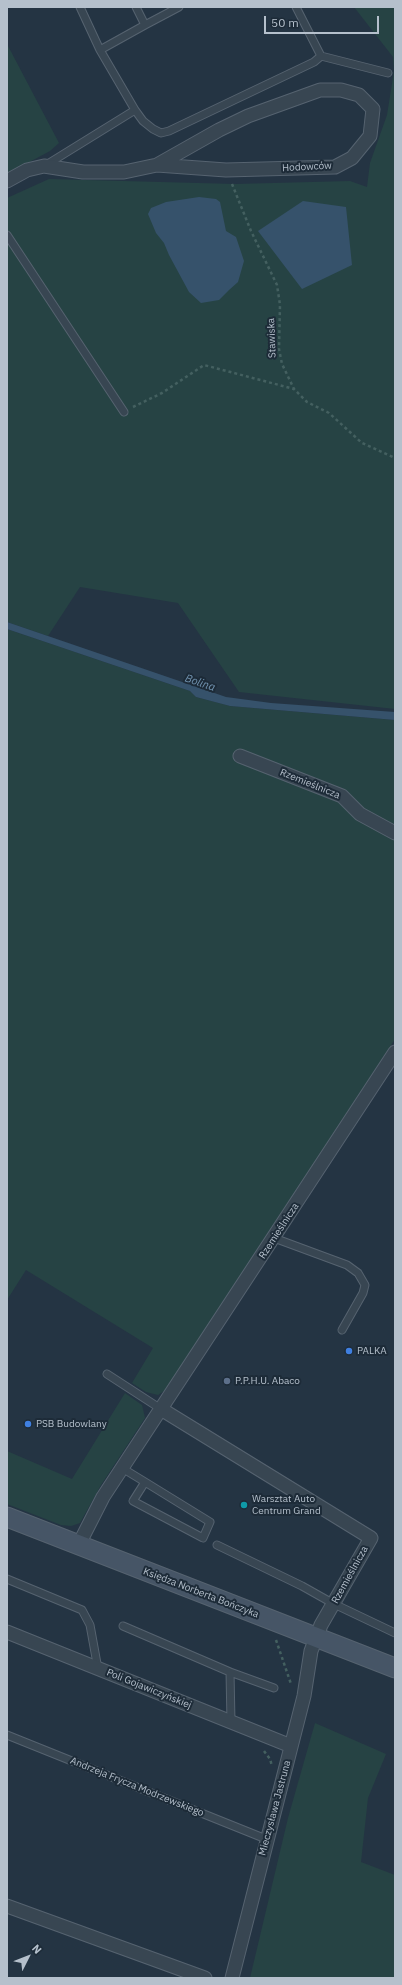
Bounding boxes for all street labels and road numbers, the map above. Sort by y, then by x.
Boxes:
street label: Hodowców [282,160,332,174]
street label: Stawiska [265,318,279,358]
street label: Rzemieślnicza [278,766,342,802]
street label: Rzemieślnicza [257,1201,301,1261]
street label: Rzemieślnicza [329,1544,371,1606]
street label: Księdza Norberta Bończyka [141,1565,261,1621]
street label: Poli Gojawiczyńskiej [105,1666,193,1712]
street label: Andrzeja Frycza Modrzewskiego [68,1755,206,1819]
street label: Mieczysława Jastruna [257,1759,293,1857]

